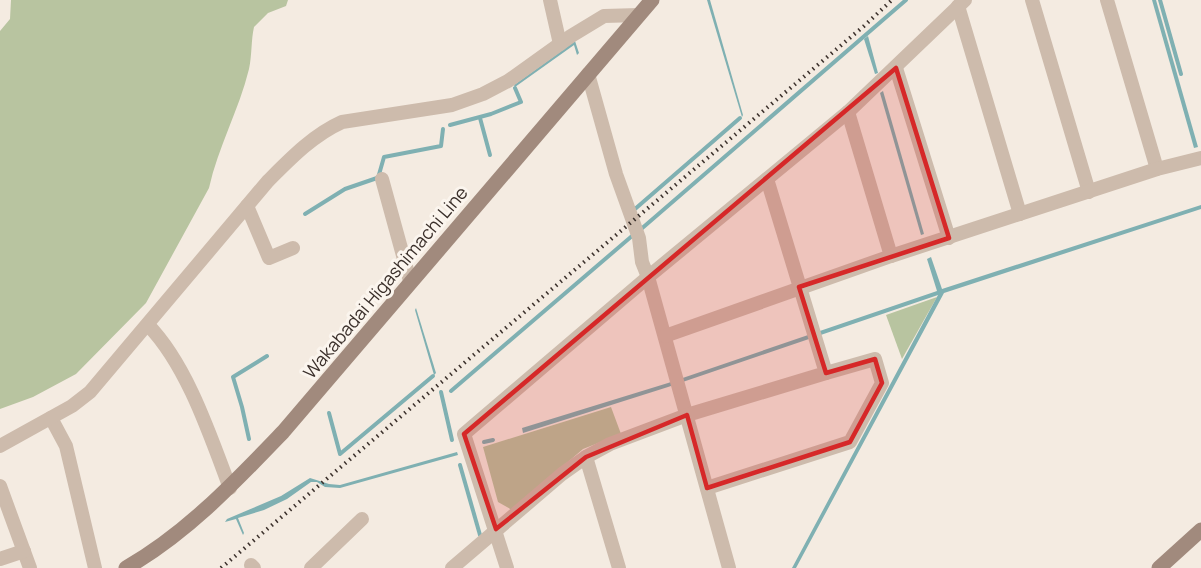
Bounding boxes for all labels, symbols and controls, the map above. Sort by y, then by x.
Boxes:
street label: Wakabadai Higashimachi Line [297,181,473,383]

